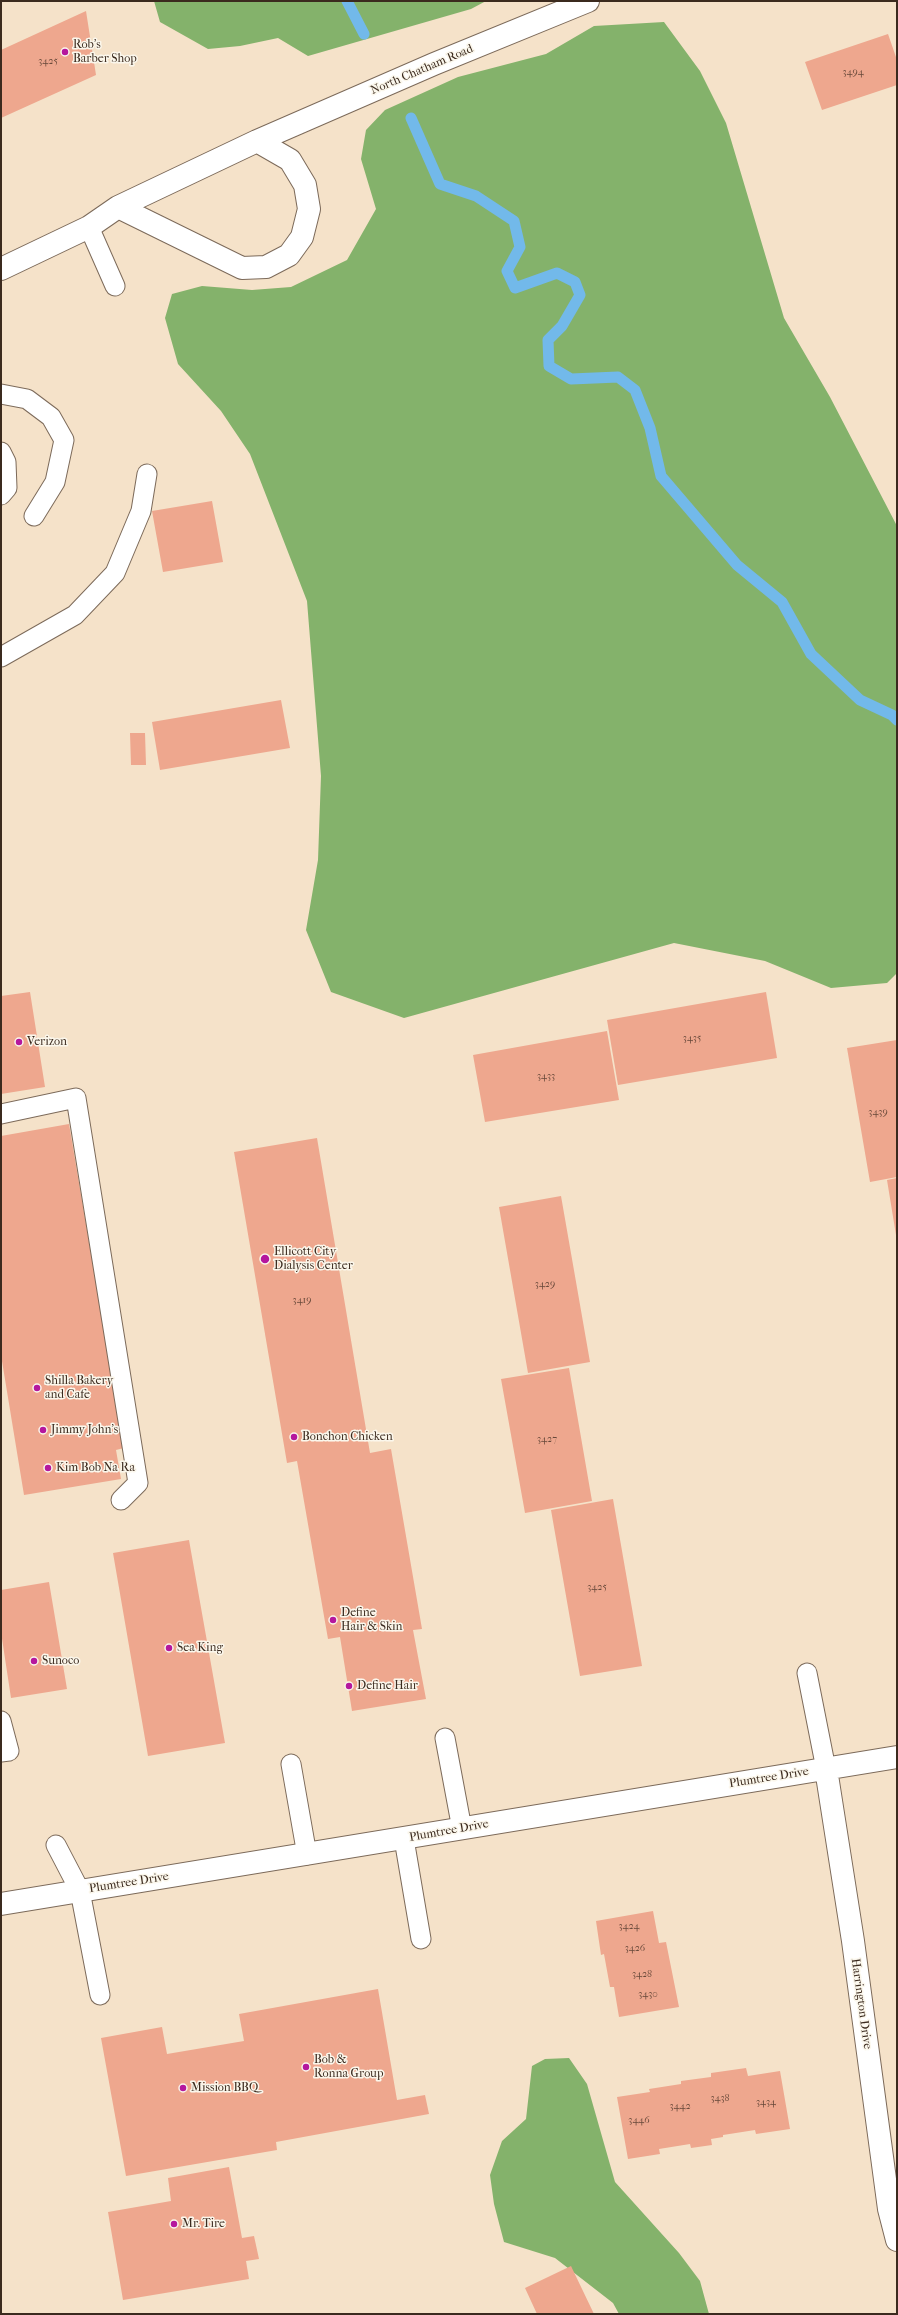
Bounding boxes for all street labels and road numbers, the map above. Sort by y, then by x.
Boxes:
street label: North Chatham Road [369,42,475,98]
street label: Plumtree Drive [728,1765,810,1791]
street label: Plumtree Drive [408,1817,490,1845]
street label: Plumtree Drive [88,1870,170,1896]
street label: Harrington Drive [848,1958,874,2050]

